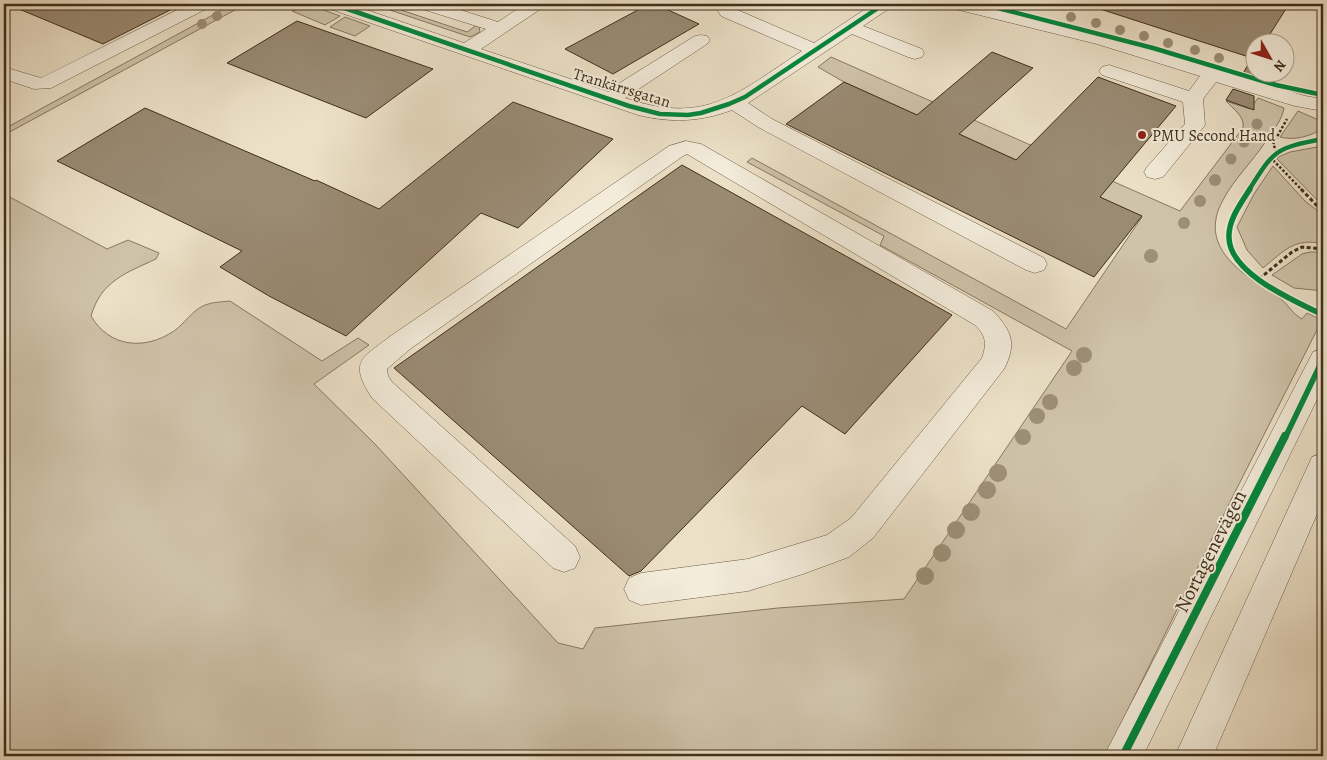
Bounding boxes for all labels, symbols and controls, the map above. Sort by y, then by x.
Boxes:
north arrow [1244,32,1294,82]
text: N [1269,56,1290,76]
street label: Trankärrsgatan [570,63,673,113]
place label: PMU Second Hand [1152,125,1276,147]
marker: PMU Second Hand [1136,129,1148,141]
street label: Nortagenevägen [1168,485,1253,617]

